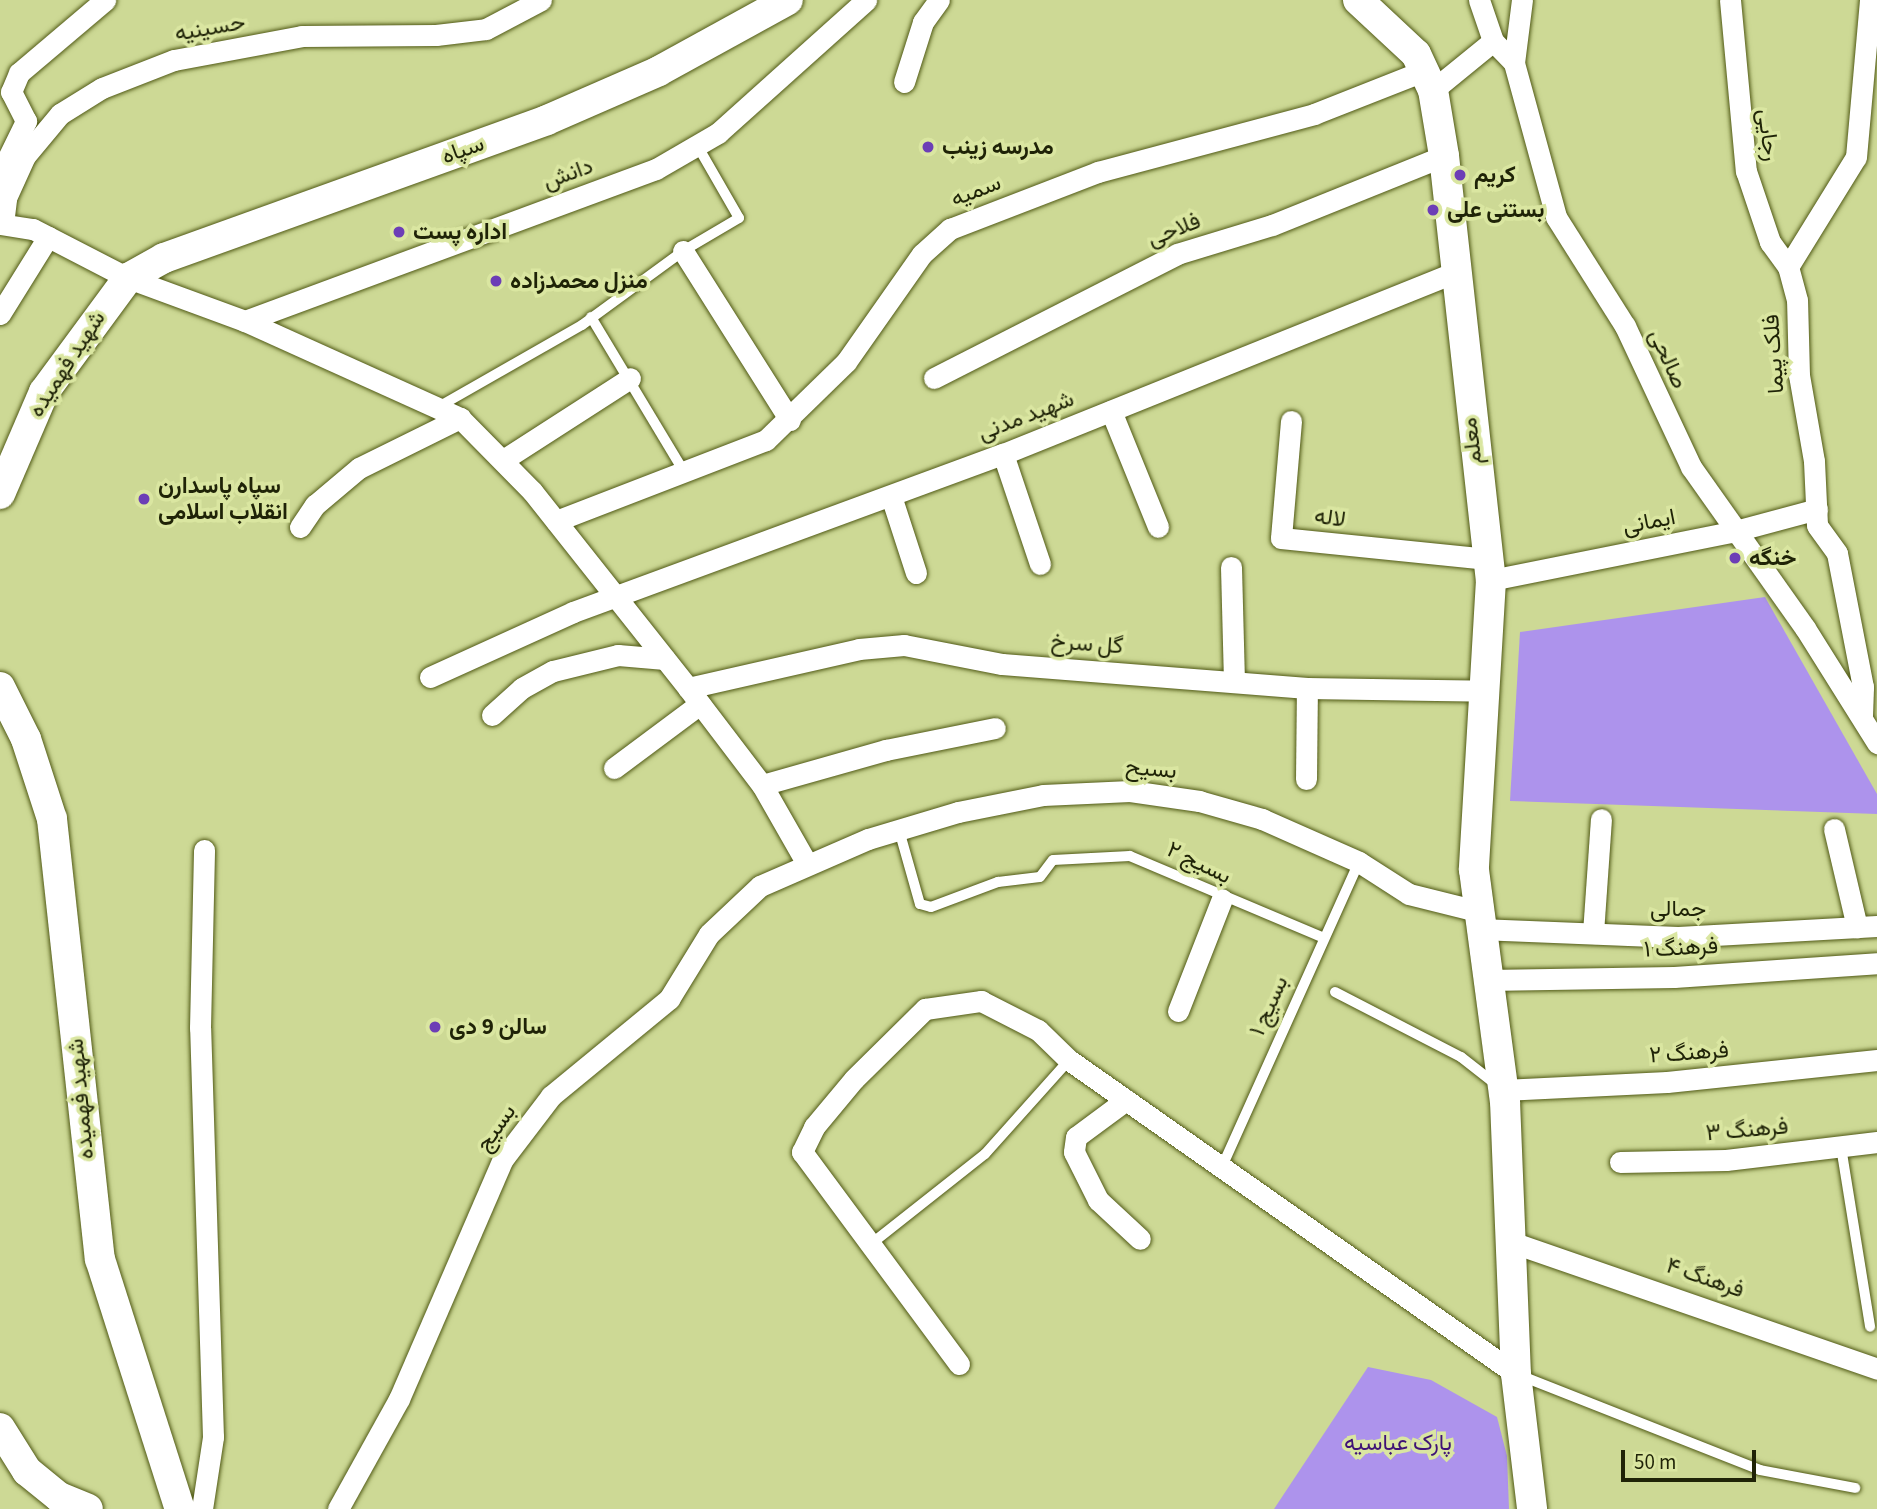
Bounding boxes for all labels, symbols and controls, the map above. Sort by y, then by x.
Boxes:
street label: حسینیه [173,8,247,48]
street label: رجایی [1751,107,1785,163]
street label: سپاه [438,130,488,170]
place label: مدرسه زینب [942,133,1054,161]
marker: مدرسه زینب [920,139,936,155]
street label: دانش [539,152,597,196]
place label: کریم [1474,161,1516,189]
marker: کریم [1452,167,1468,183]
street label: سمیه [947,169,1005,213]
place label: بستنی علی [1447,196,1544,224]
marker: بستنی علی [1425,202,1441,218]
street label: فلاحی [1144,207,1204,253]
place label: اداره پست [413,218,507,246]
marker: اداره پست [391,224,407,240]
place label: منزل محمدزاده [510,267,648,295]
marker: منزل محمدزاده [488,273,504,289]
street label: شهید فهمیده [22,306,112,422]
street label: فلک پیما [1757,313,1791,395]
street label: صالحی [1643,325,1693,393]
street label: شهید مدنی [974,385,1078,447]
street label: معلم [1455,416,1489,466]
place label: سپاه پاسدارن انقلاب اسلامی [158,472,288,526]
marker: سپاه پاسدارن انقلاب اسلامی [136,491,152,507]
street label: لاله [1312,502,1348,534]
street label: ایمانی [1620,503,1678,541]
place label: خنگه [1749,544,1796,572]
marker: خنگه [1727,550,1743,566]
street label: گل سرخ [1050,628,1124,660]
street label: بسیح [1124,753,1178,785]
street label: بسیج ۲ [1162,836,1236,890]
street label: جمالی [1650,895,1706,923]
street label: فرهنگ ۱ [1643,932,1719,964]
street label: بسیج ۱ [1244,972,1294,1040]
place label: سالن 9 دی [449,1013,547,1041]
marker: سالن 9 دی [427,1019,443,1035]
street label: فرهنگ ۲ [1648,1036,1730,1070]
street label: شهید فهمیده [62,1037,100,1161]
street label: بسیج [470,1099,522,1157]
street label: فرهنگ ۳ [1705,1113,1789,1147]
street label: فرهنگ ۴ [1662,1252,1748,1304]
park label: پارک عباسیه [1344,1429,1452,1457]
scale bar [1625,1436,1760,1480]
text: 50 m [1634,1447,1676,1477]

